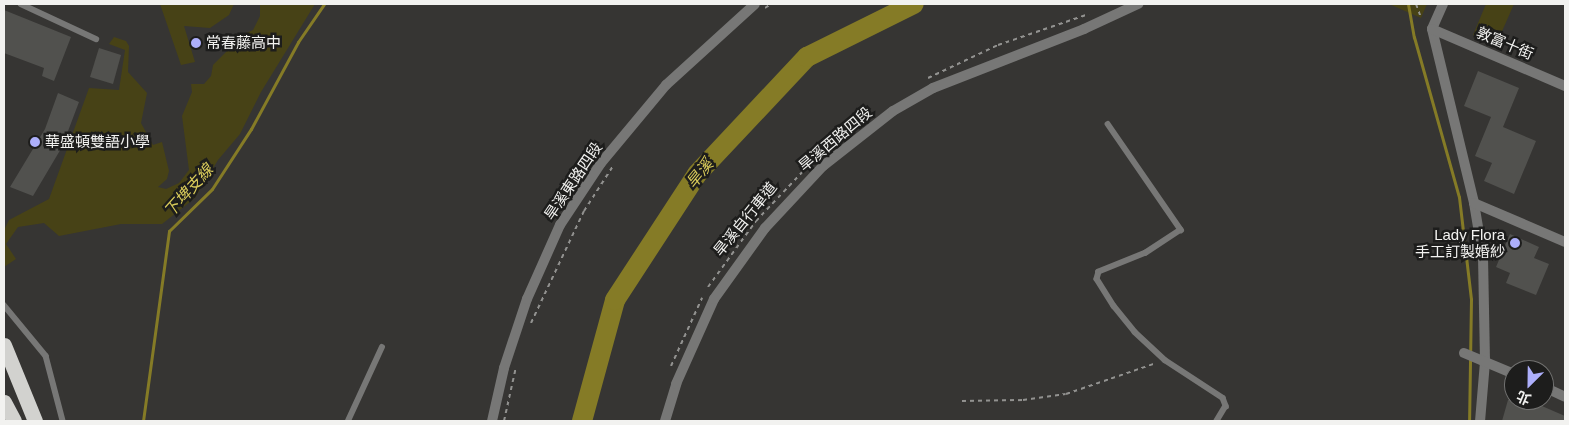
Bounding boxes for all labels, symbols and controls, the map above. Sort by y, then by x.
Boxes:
street label: 敦富十街 [1474,23,1536,63]
place label: 常春藤高中 [206,34,281,52]
marker: 常春藤高中 [190,37,202,49]
street label: 旱溪西路四段 [795,103,875,175]
place label: 華盛頓雙語小學 [45,133,150,151]
marker: 華盛頓雙語小學 [29,136,41,148]
street label: 旱溪東路四段 [540,139,606,223]
water label: 旱溪 [682,156,718,192]
water label: 下埤支線 [160,161,218,221]
street label: 旱溪自行車道 [710,178,780,260]
place label: Lady Flora 手工訂製婚紗 [1415,225,1505,260]
marker: Lady Flora 手工訂製婚紗 [1509,237,1521,249]
north arrow [1504,360,1554,410]
text: 北 [1514,388,1533,408]

